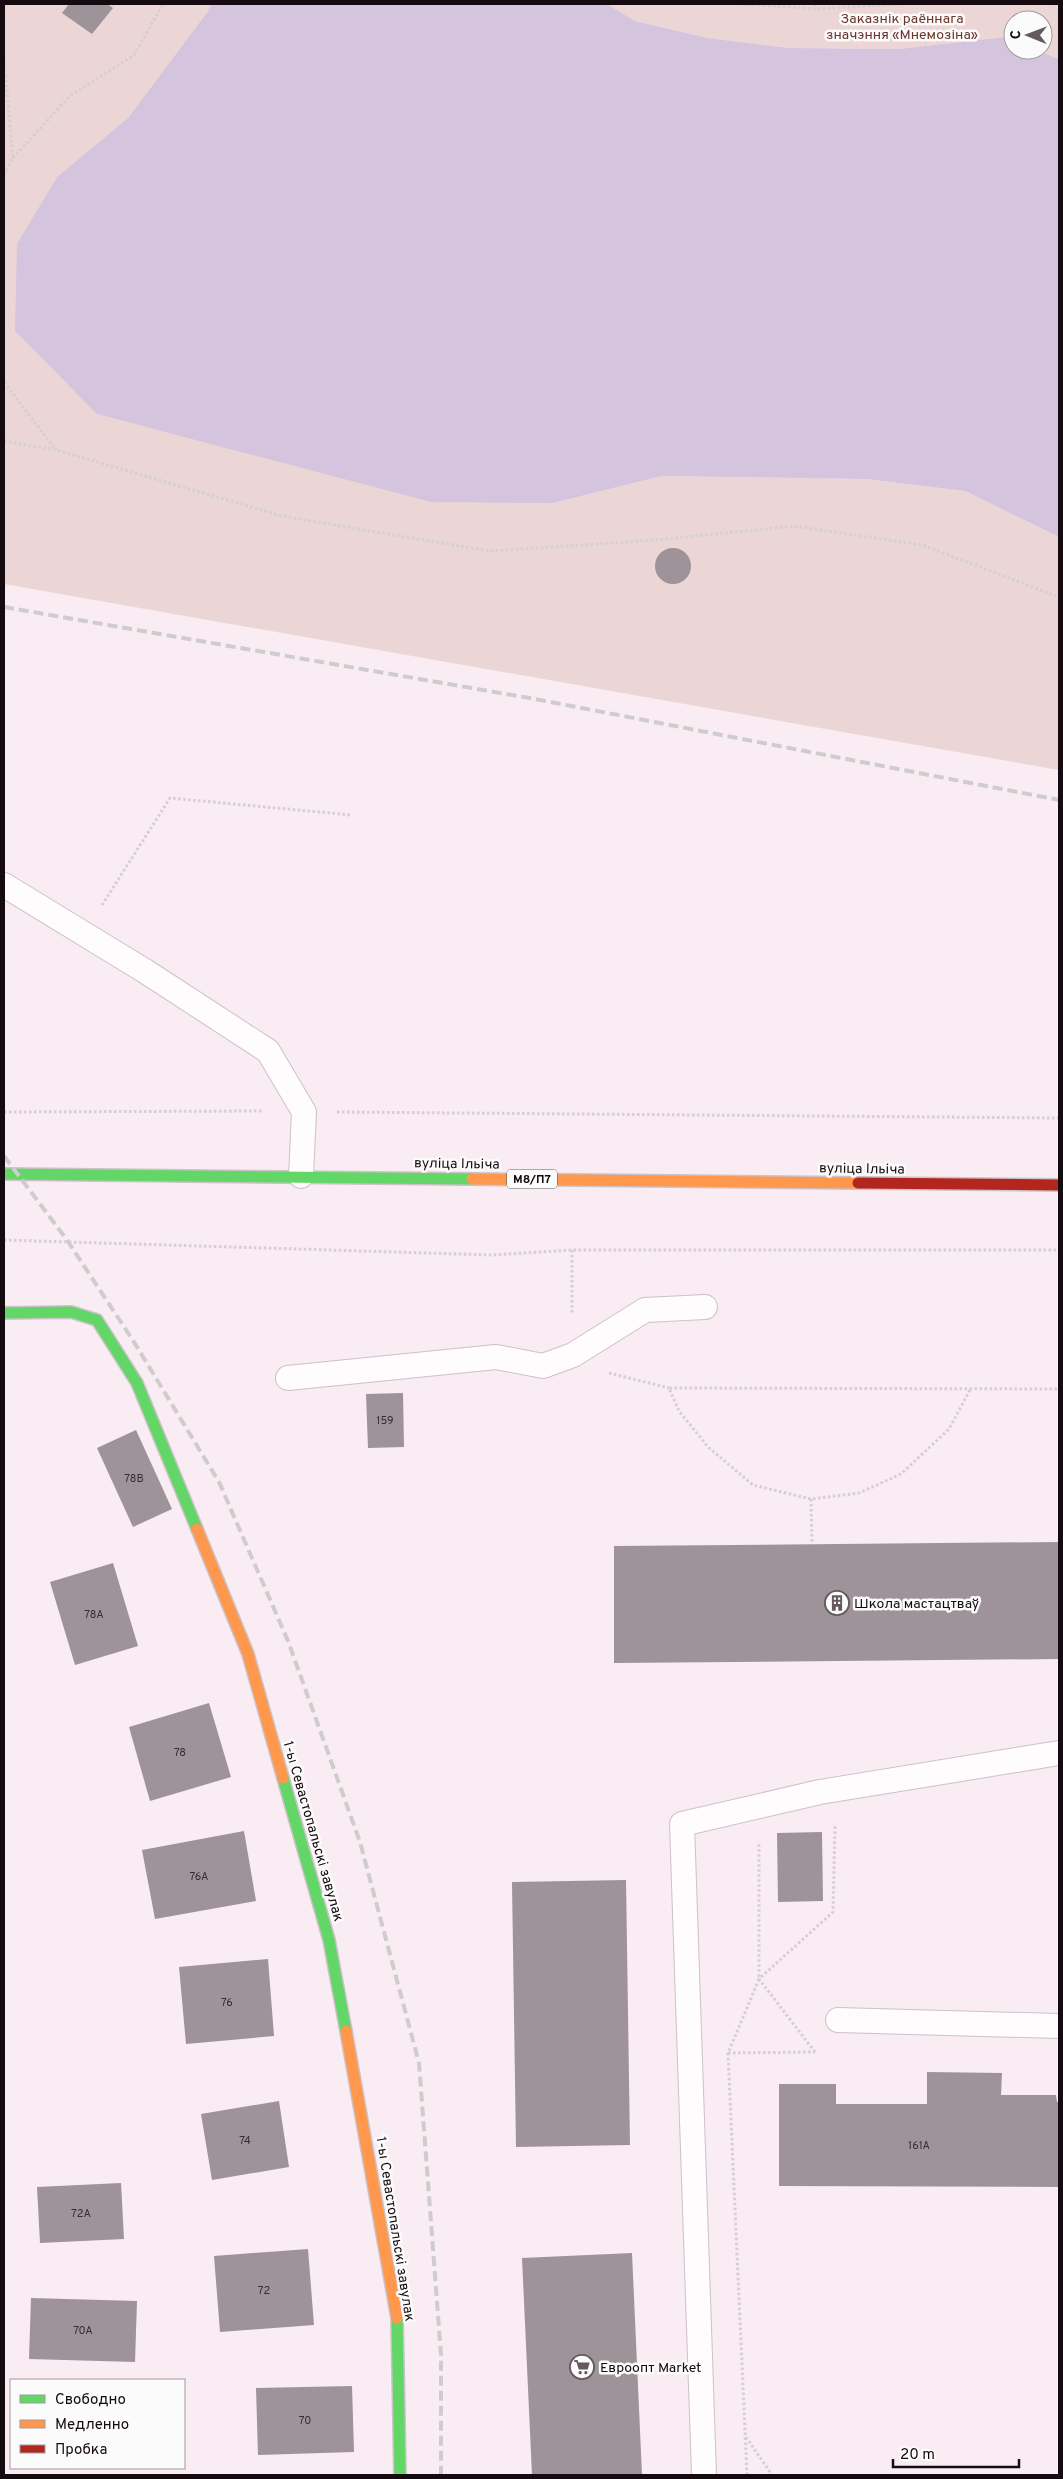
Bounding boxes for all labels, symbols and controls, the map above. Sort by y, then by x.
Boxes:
north arrow [1003,10,1053,60]
park label: Заказнік раённага значэння «Мнемозіна» [826,11,978,44]
text: С [1008,30,1025,39]
street label: вуліца Ільіча [414,1155,500,1174]
street label: вуліца Ільіча [819,1160,905,1179]
road number: М8/П7 [507,1170,557,1188]
house number: 159 [376,1414,394,1428]
house number: 78В [124,1472,144,1486]
building icon: Школа мастацтваў [824,1590,850,1616]
place label: Школа мастацтваў [854,1596,979,1613]
house number: 78А [84,1608,104,1622]
street label: 1-ы Севастопальскі завулак [279,1739,346,1924]
house number: 78 [174,1746,186,1760]
house number: 76А [189,1870,209,1884]
house number: 76 [221,1996,233,2010]
house number: 74 [239,2134,251,2148]
street label: 1-ы Севастопальскі завулак [372,2136,418,2323]
house number: 161А [908,2139,930,2153]
house number: 72А [71,2207,91,2221]
house number: 72 [258,2284,270,2298]
house number: 70А [73,2324,93,2338]
supermarket icon: Евроопт Market [569,2354,595,2380]
place label: Евроопт Market [600,2360,701,2377]
legend [10,2379,185,2469]
text: Свободно [55,2391,126,2410]
house number: 70 [299,2414,311,2428]
text: Медленно [55,2416,129,2435]
scale bar [893,2436,1019,2468]
text: Пробка [55,2441,107,2460]
text: 20 m [900,2446,935,2465]

